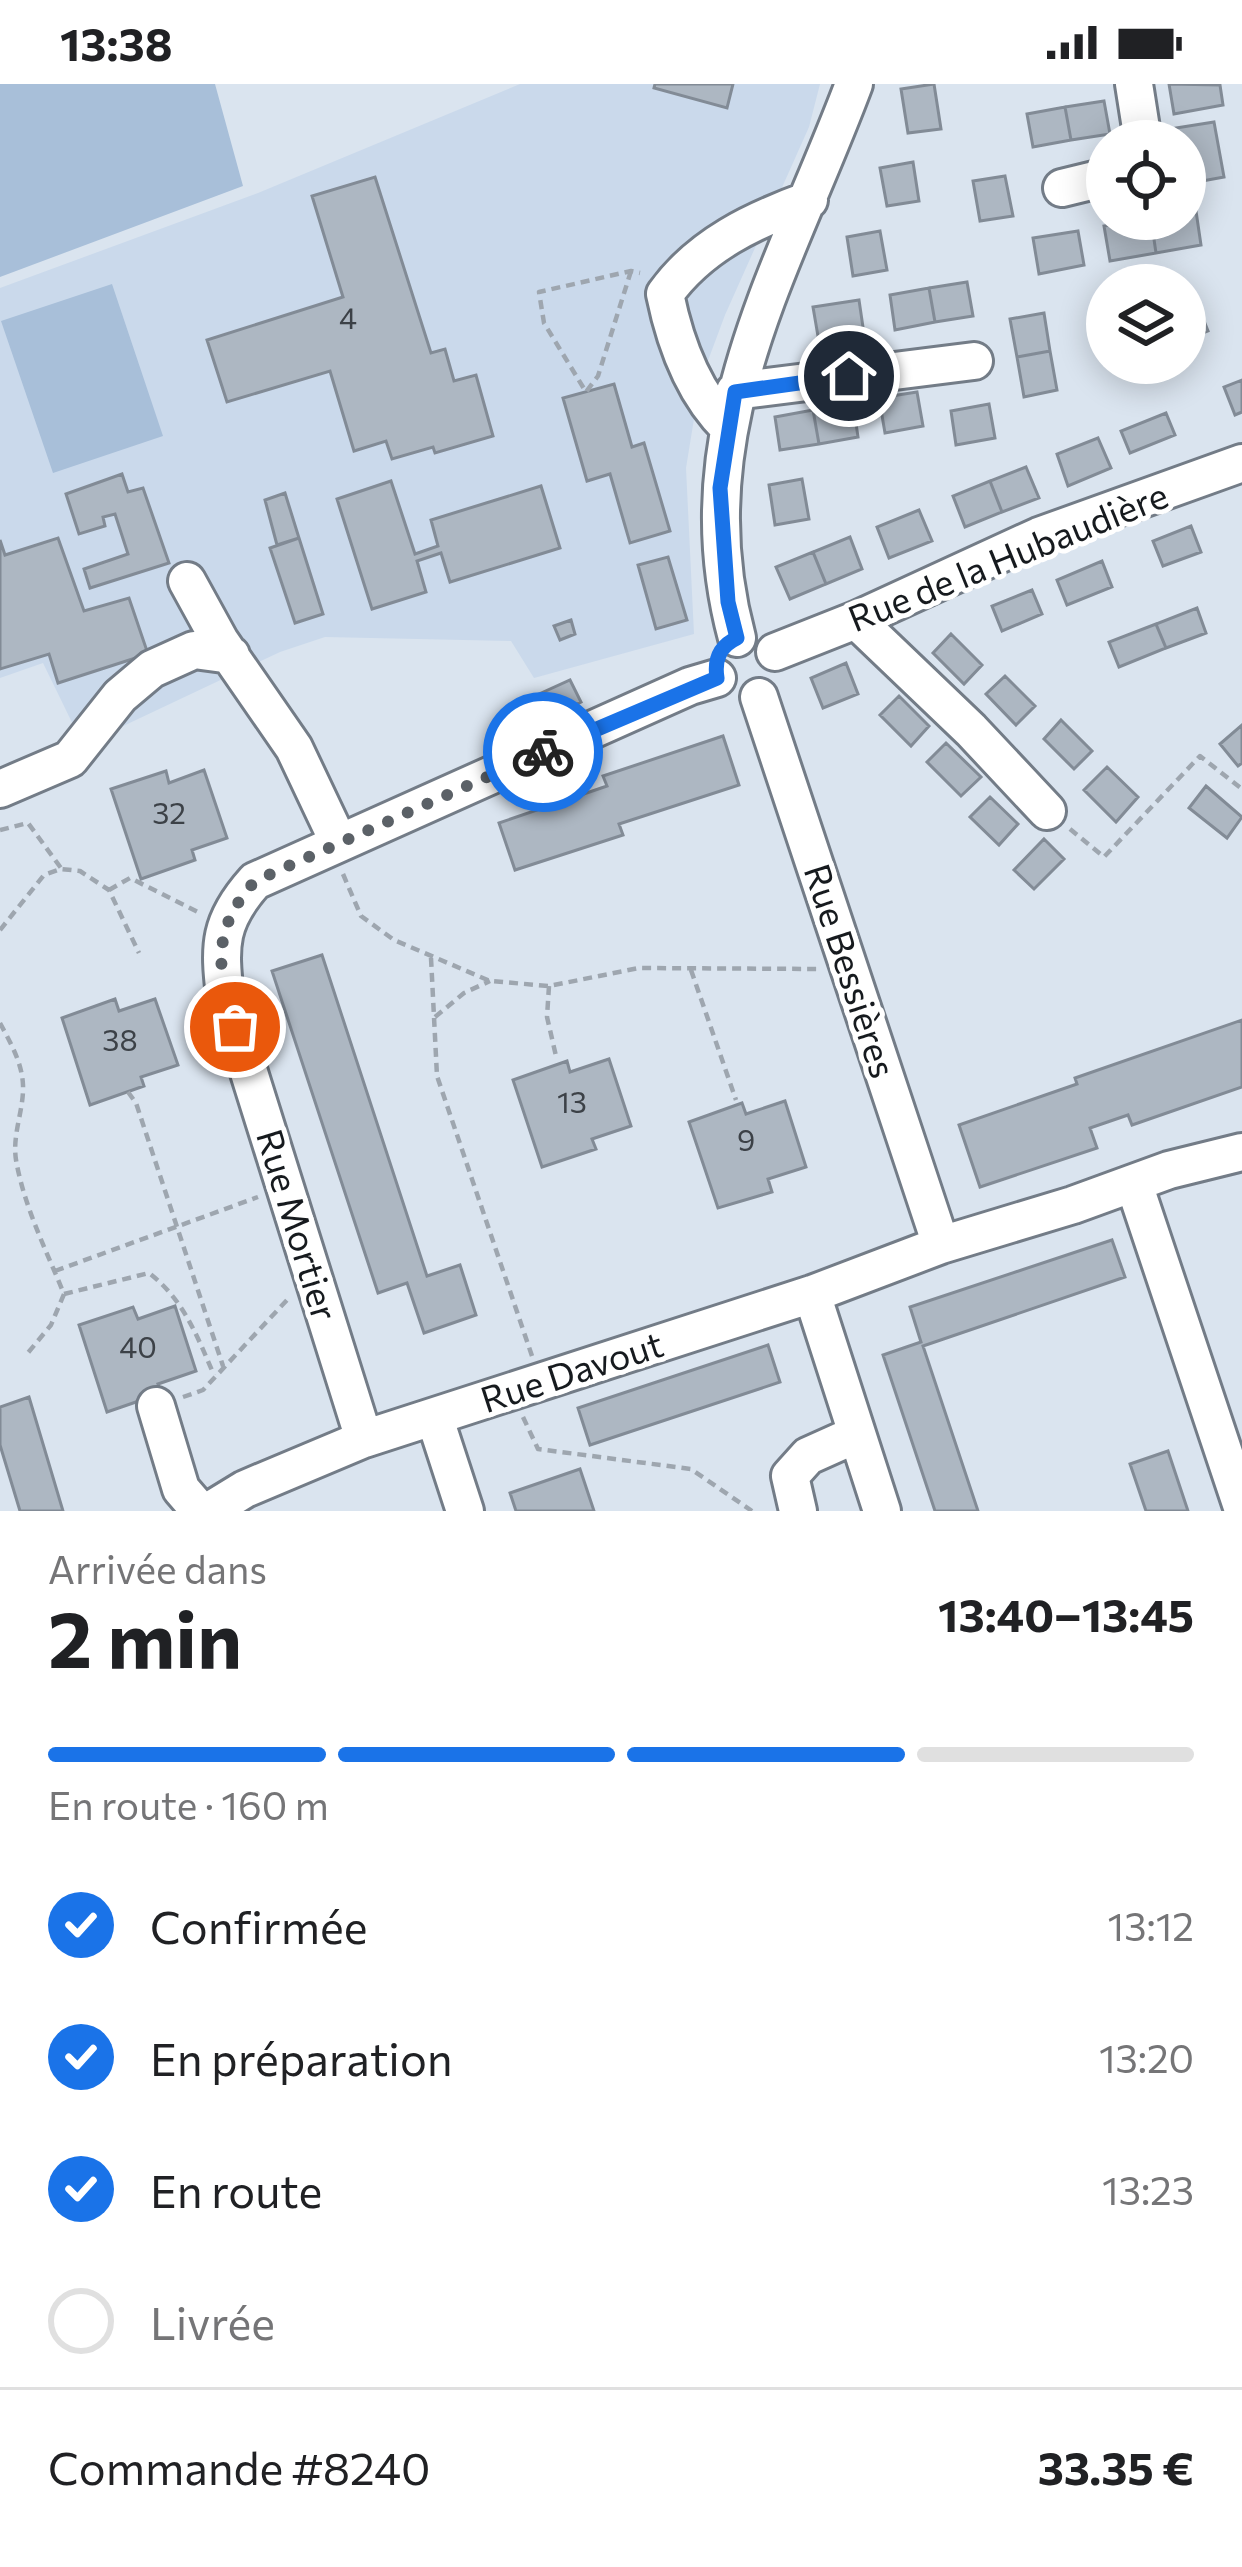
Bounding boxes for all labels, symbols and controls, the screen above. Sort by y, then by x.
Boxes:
text: 13:38 [60,15,173,70]
map controls [1086,120,1206,384]
button: locate [1086,120,1206,240]
button: layers [1086,264,1206,384]
house number: 4 [339,298,357,335]
pin [798,325,900,427]
icon: home [816,343,882,409]
street label: Rue de la Hubaudière [841,471,1173,639]
courier [483,692,603,812]
icon: bike [510,719,576,785]
house number: 32 [152,793,186,830]
street label: Rue Bessières [797,858,907,1083]
pin [184,976,286,1078]
icon: bag [202,994,268,1060]
house number: 38 [102,1020,138,1057]
house number: 13 [557,1082,587,1119]
house number: 9 [737,1120,755,1157]
street label: Rue Mortier [249,1124,349,1325]
street label: Rue Davout [475,1320,668,1420]
house number: 40 [119,1327,157,1364]
text: Arrivée dans [48,1544,267,1592]
text: 13:40–13:45 [938,1586,1194,1641]
text: 2 min [48,1589,242,1684]
text: En route · 160 m [48,1780,329,1828]
icon: check [48,1892,114,1958]
text: Confirmée [150,1898,368,1953]
text: 13:12 [1108,1901,1194,1949]
icon: check [48,2024,114,2090]
text: En préparation [150,2030,453,2085]
text: 13:20 [1099,2033,1194,2081]
icon: check [48,2156,114,2222]
text: En route [150,2162,322,2217]
text: 13:23 [1102,2165,1194,2213]
text: Livrée [150,2294,275,2349]
text: Commande #8240 [48,2439,430,2494]
text: 33.35 € [1038,2439,1194,2494]

